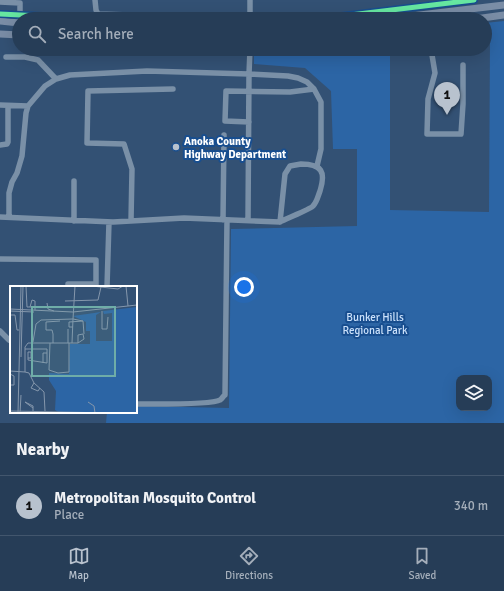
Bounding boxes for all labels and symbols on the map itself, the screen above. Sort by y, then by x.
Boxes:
pin: 1 [434,82,460,115]
place label: Anoka County Highway Department [184,135,286,161]
marker: Anoka County Highway Department [171,142,181,152]
your location [234,277,254,297]
inset map [10,286,137,413]
park label: Bunker Hills Regional Park [343,311,408,337]

